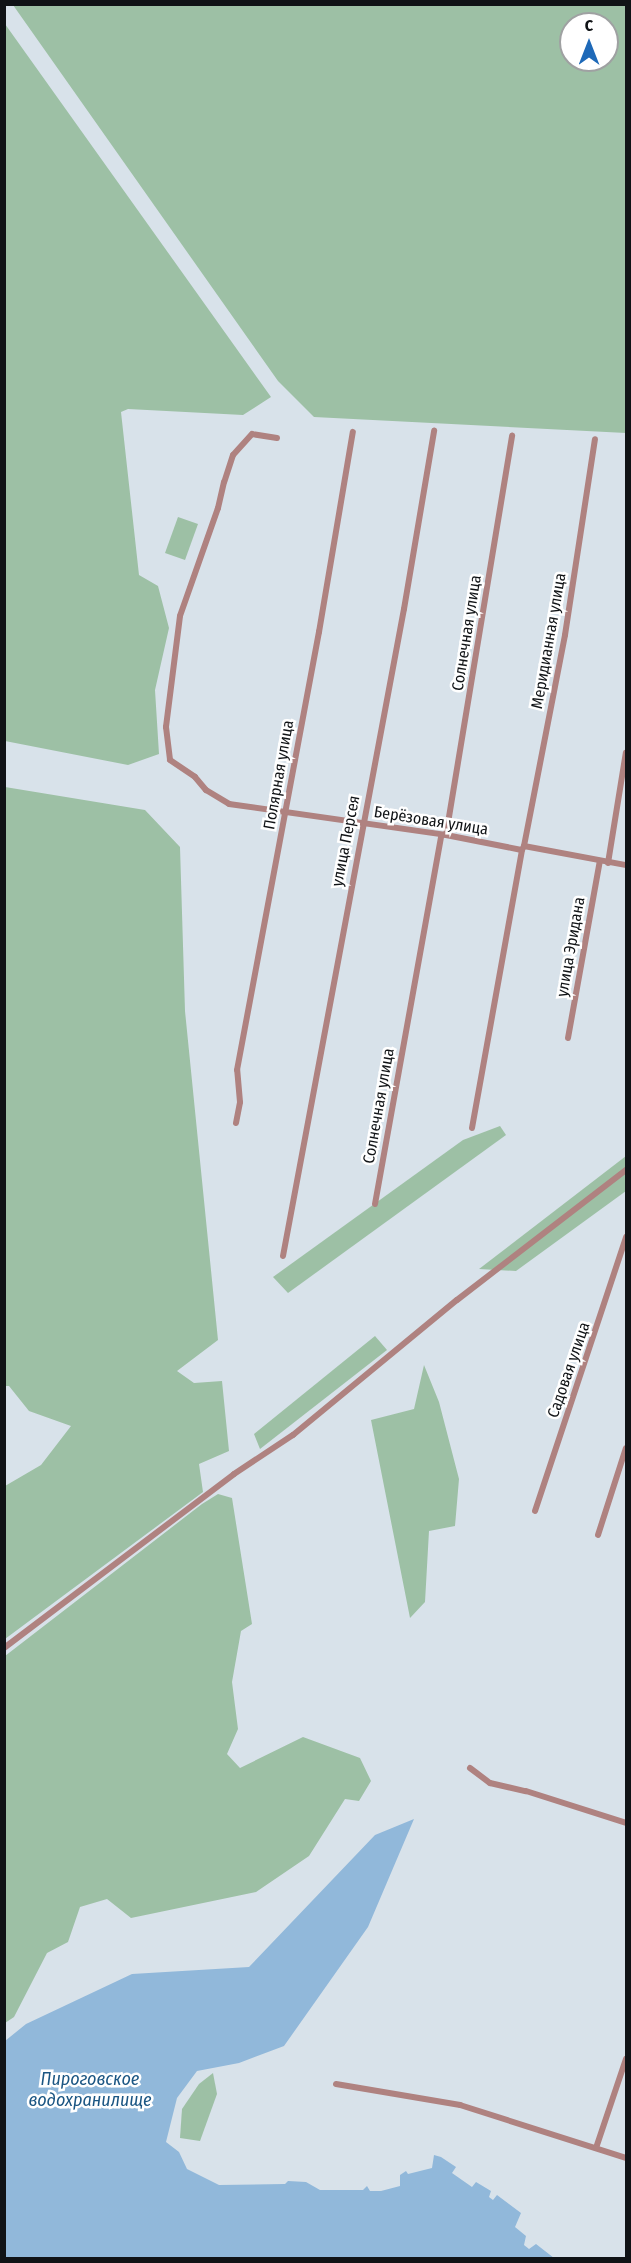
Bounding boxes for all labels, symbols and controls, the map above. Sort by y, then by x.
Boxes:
north arrow [559,12,619,72]
text: С [585,16,593,35]
street label: Меридианная улица [528,572,570,710]
street label: Солнечная улица [448,574,486,692]
street label: Полярная улица [260,719,298,831]
street label: улица Персея [328,794,364,888]
street label: Берёзовая улица [373,803,489,839]
street label: улица Эридана [553,896,589,998]
street label: Солнечная улица [359,1047,399,1165]
street label: Садовая улица [544,1320,594,1420]
water label: Пироговское водохранилище [29,2069,151,2112]

